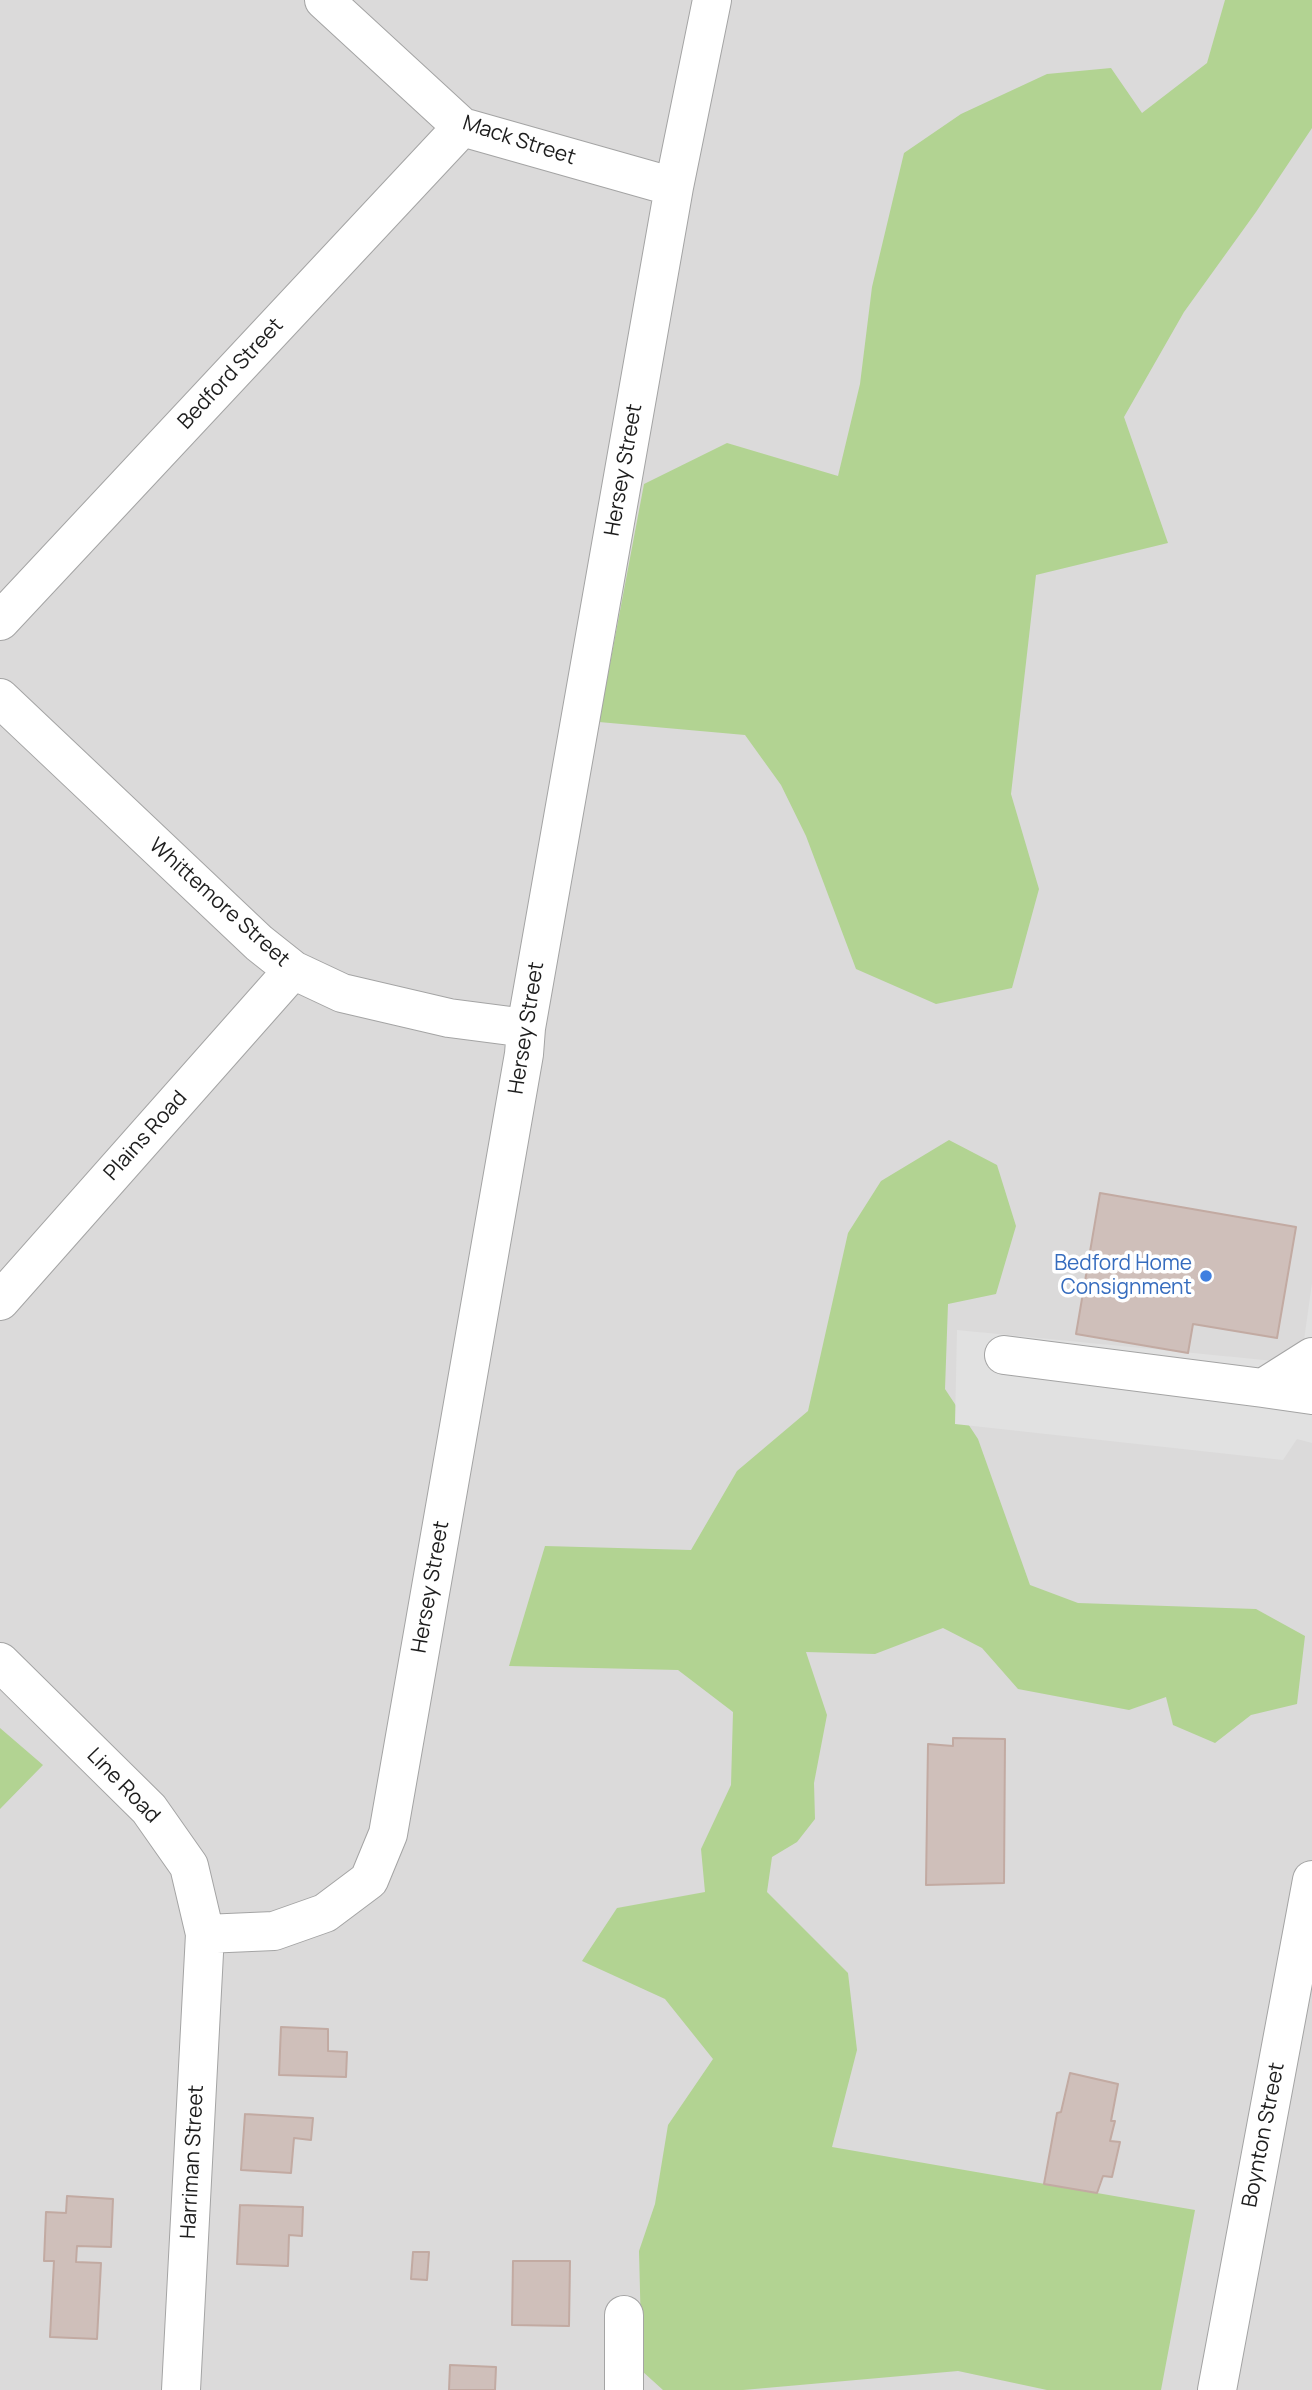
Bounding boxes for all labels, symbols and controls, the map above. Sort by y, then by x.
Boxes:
street label: Mack Street [459,111,579,171]
street label: Bedford Street [173,313,289,435]
street label: Hersey Street [600,402,648,538]
street label: Whittemore Street [144,833,294,973]
street label: Hersey Street [504,960,550,1096]
street label: Plains Road [99,1086,193,1186]
place label: Bedford Home Consignment [1054,1251,1192,1301]
marker: Bedford Home Consignment [1198,1268,1214,1284]
street label: Hersey Street [407,1519,455,1655]
street label: Line Road [81,1743,165,1829]
street label: Boynton Street [1238,2060,1290,2210]
street label: Harriman Street [176,2084,210,2240]

